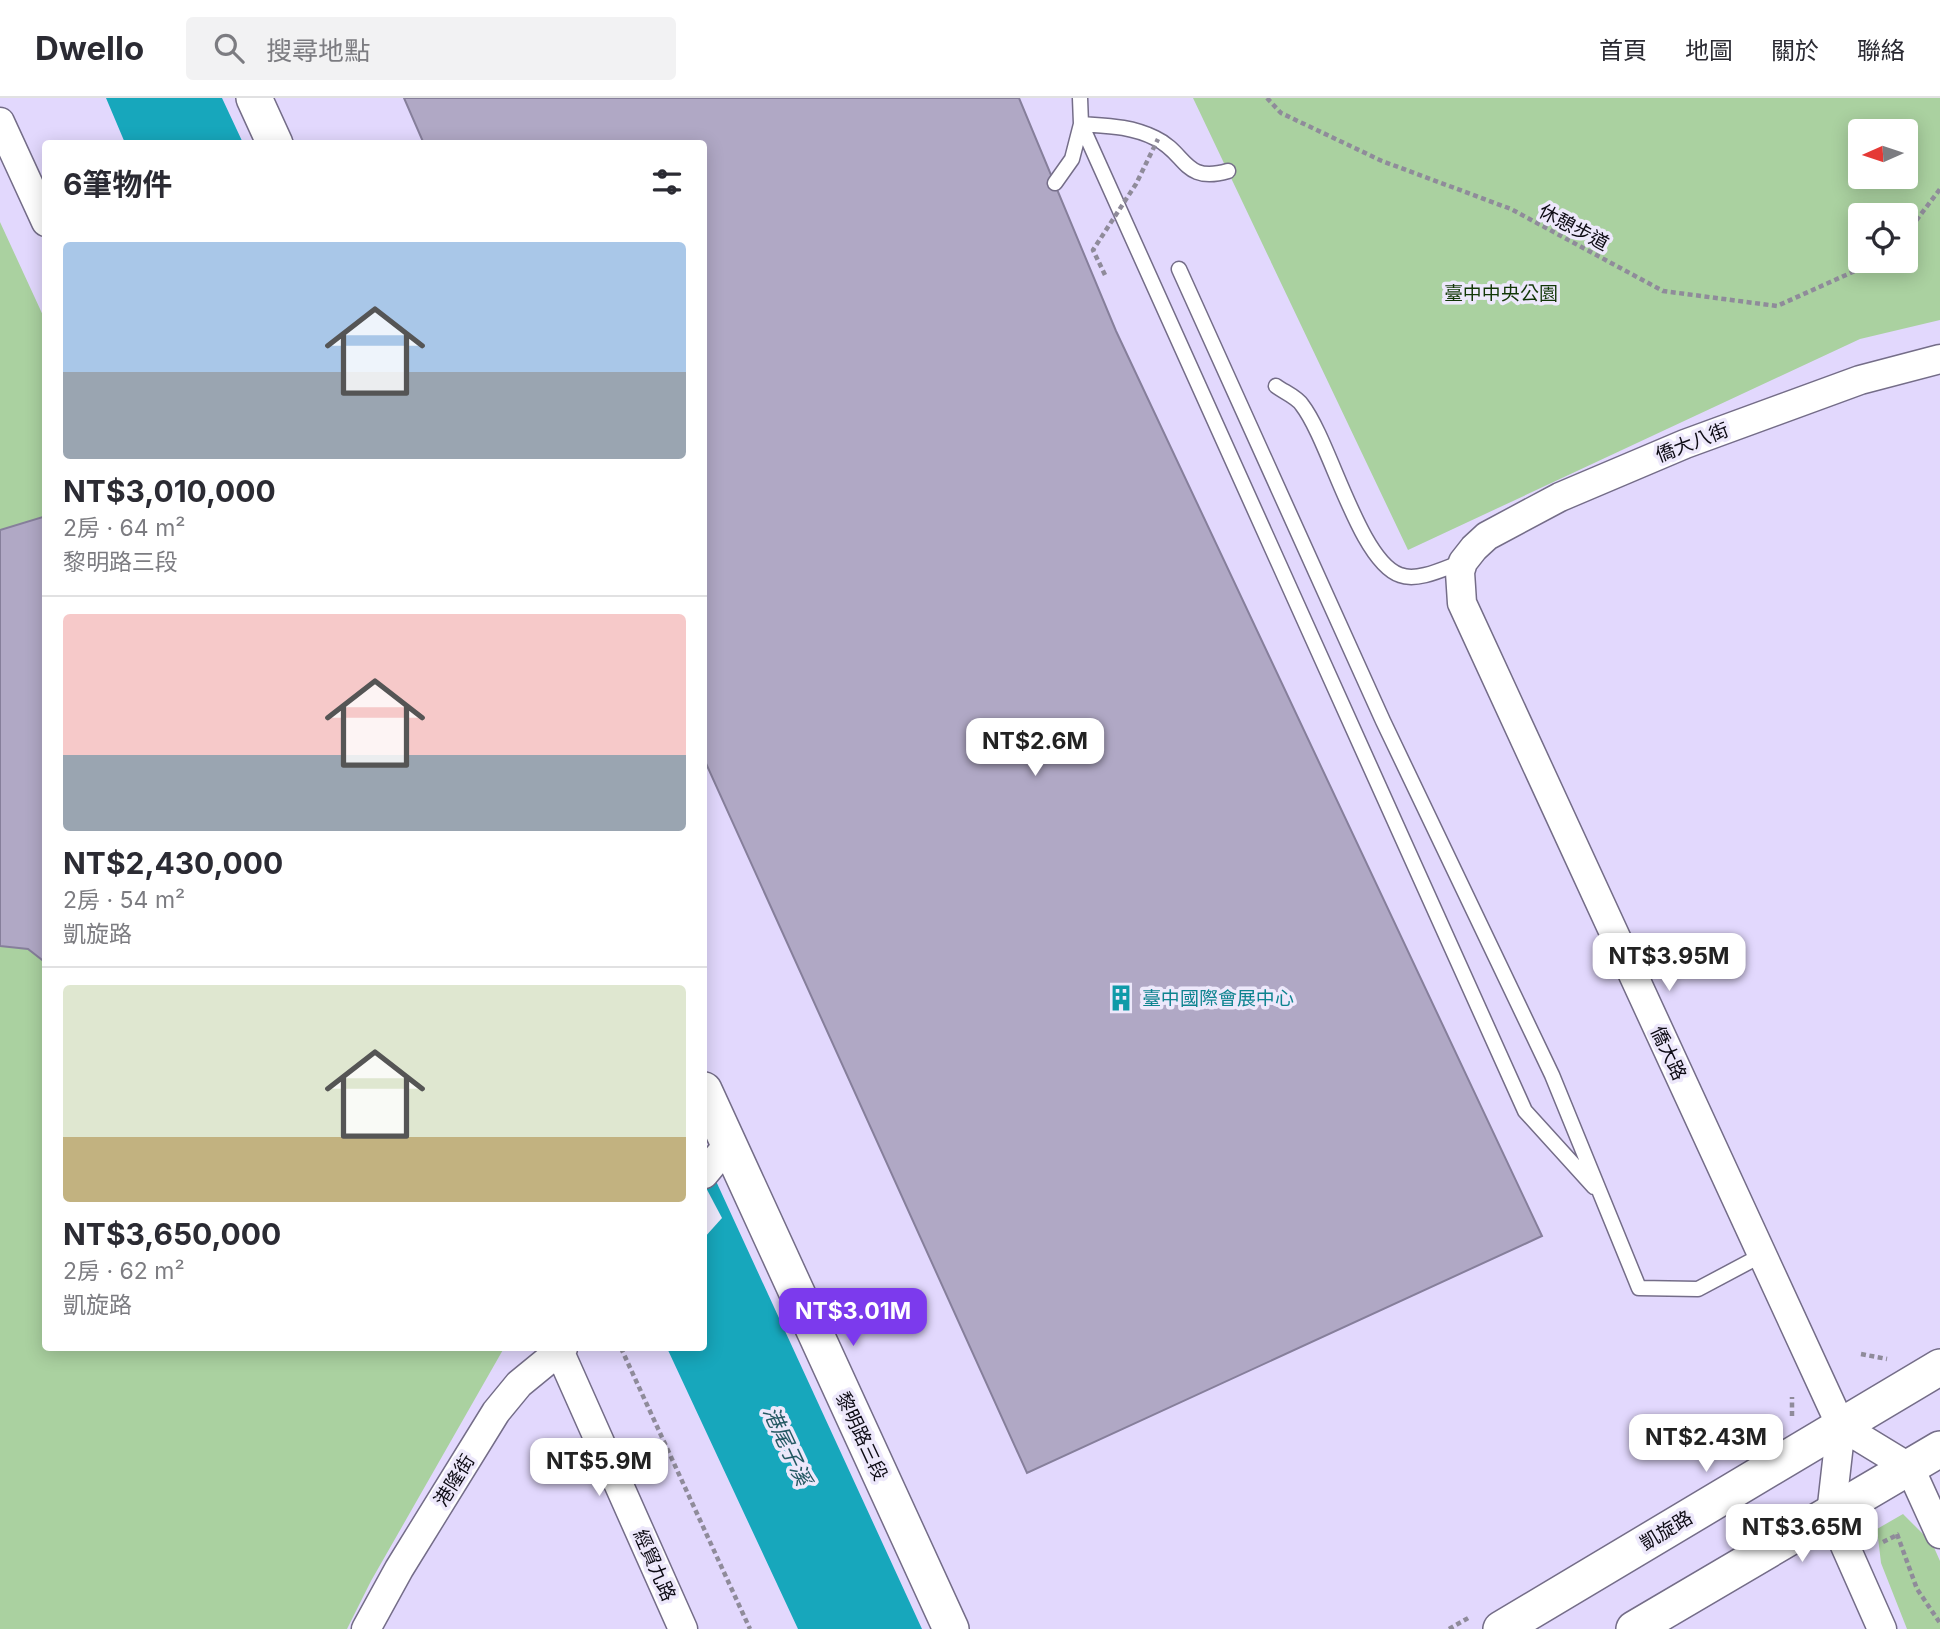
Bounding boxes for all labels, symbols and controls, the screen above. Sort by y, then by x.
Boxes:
search box [186,17,676,80]
text: Dwello [35,28,144,68]
icon: search [210,29,248,67]
text: 搜尋地點 [266,35,370,66]
text: 首頁 [1599,36,1647,65]
text: 地圖 [1685,36,1733,65]
text: 關於 [1771,36,1819,65]
text: 聯絡 [1857,36,1905,65]
north arrow [1848,119,1918,189]
map controls [1848,119,1918,273]
icon: filters [648,163,686,201]
text: 6筆物件 [63,166,172,202]
street label: 休憩步道 [1535,199,1613,255]
button: locate [1848,203,1918,273]
park label: 臺中中央公園 [1444,282,1558,305]
icon: home [312,288,438,414]
street label: 僑大八街 [1653,418,1732,467]
text: NT$3,010,000 [63,473,276,509]
text: 2房 · 64 m² [63,514,186,542]
text: 黎明路三段 [63,548,178,576]
icon: home [312,660,438,786]
pin: NT$2.6M [970,718,1100,778]
text: NT$2.6M [982,727,1088,755]
text: NT$2,430,000 [63,845,283,881]
text: 2房 · 54 m² [63,886,185,914]
text: 凱旋路 [63,920,132,948]
pin: NT$3.95M [1597,934,1741,993]
text: NT$3.95M [1609,942,1729,970]
building icon: 臺中國際會展中心 [1106,983,1136,1013]
place label: 臺中國際會展中心 [1142,987,1294,1010]
street label: 僑大路 [1646,1023,1691,1084]
icon: home [312,1031,438,1157]
text: NT$3,650,000 [63,1216,281,1252]
text: 2房 · 62 m² [63,1257,185,1285]
pin: NT$3.01M [781,1288,925,1348]
text: 凱旋路 [63,1291,132,1319]
text: NT$3.01M [795,1297,911,1325]
street label: 黎明路三段 [831,1388,892,1484]
water label: 港尾子溪 [758,1402,818,1492]
pin: NT$2.43M [1634,1414,1778,1474]
text: NT$2.43M [1645,1423,1767,1451]
pin: NT$5.9M [534,1438,664,1498]
text: NT$5.9M [546,1447,652,1475]
street label: 港隆街 [430,1450,479,1511]
pin: NT$3.65M [1730,1504,1874,1564]
street label: 凱旋路 [1636,1506,1697,1555]
text: NT$3.65M [1742,1513,1862,1541]
street label: 經貿九路 [629,1526,681,1605]

